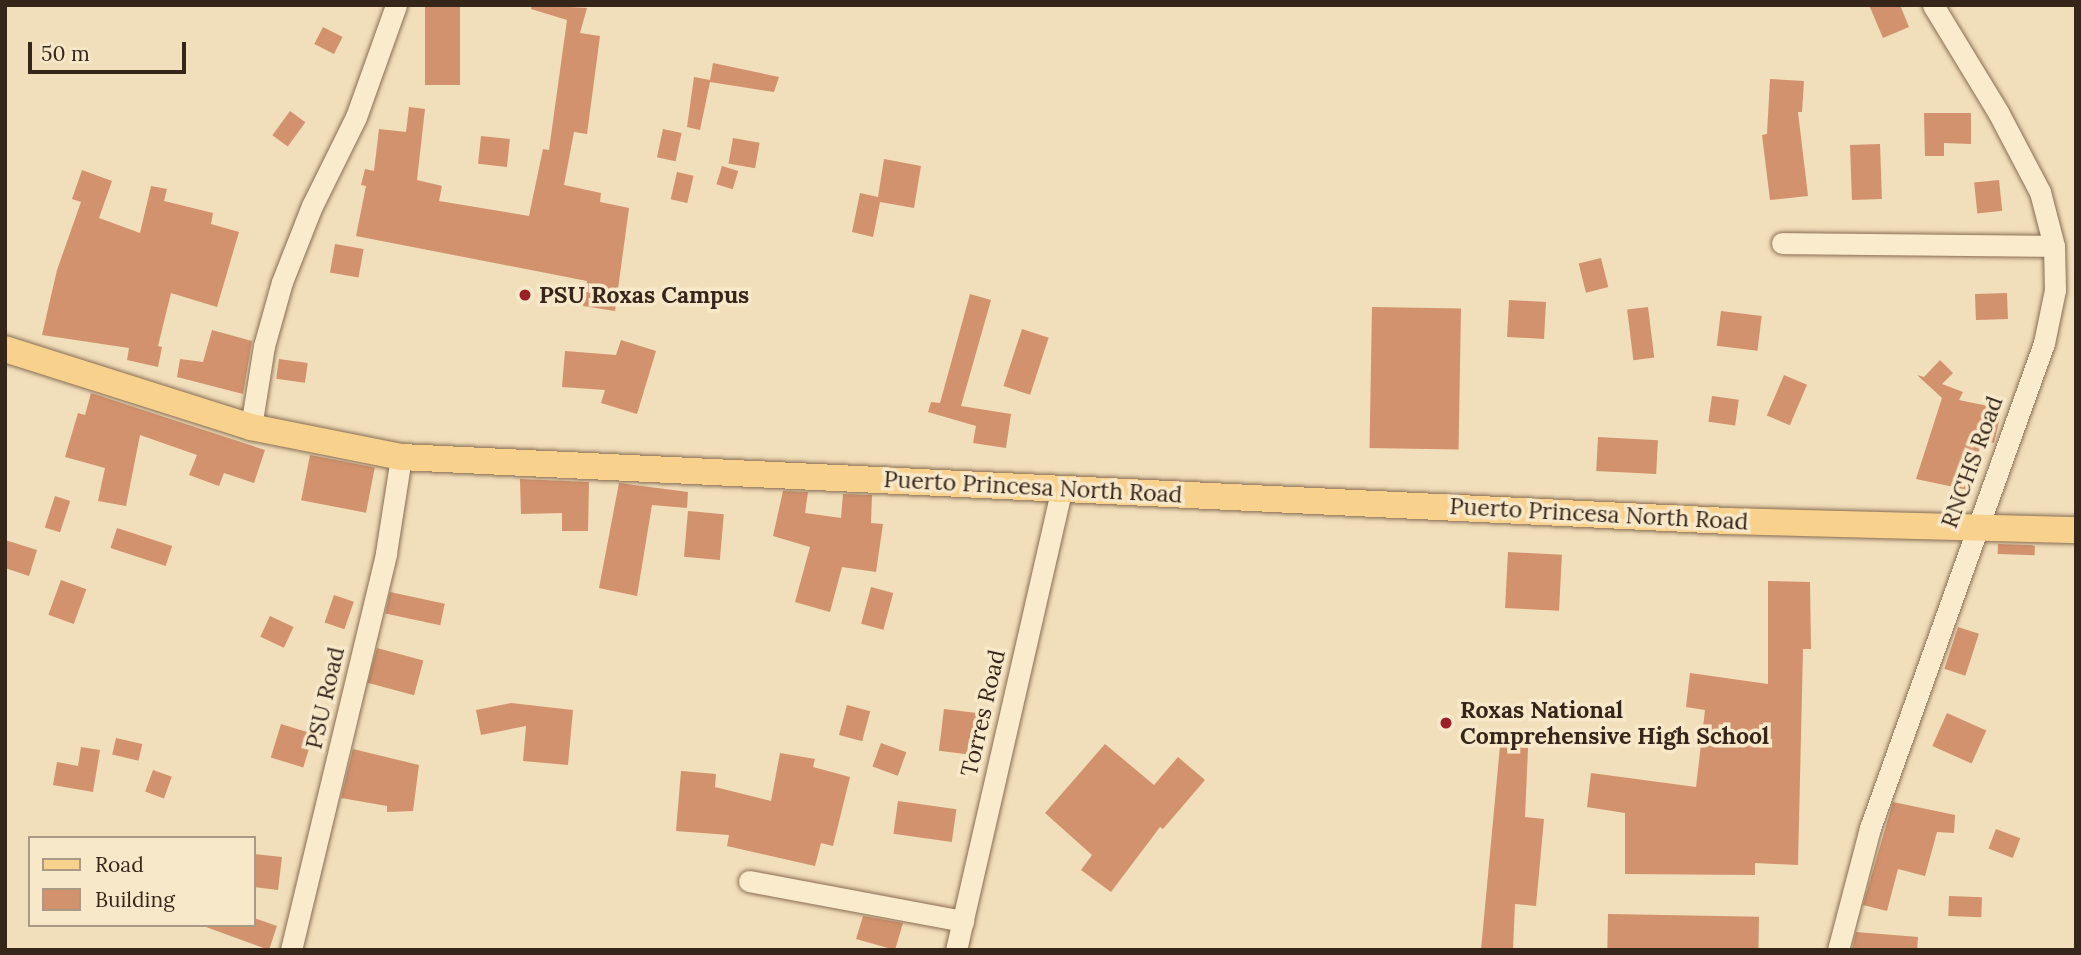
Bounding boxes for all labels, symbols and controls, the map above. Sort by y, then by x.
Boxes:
scale bar [32,28,189,72]
text: 50 m [41,40,90,67]
place label: PSU Roxas Campus [539,281,749,309]
marker: PSU Roxas Campus [517,287,533,303]
street label: RNCHS Road [1935,392,2009,532]
street label: Puerto Princesa North Road [883,465,1183,509]
street label: Puerto Princesa North Road [1449,492,1749,536]
street label: PSU Road [300,644,350,752]
street label: Torres Road [955,647,1011,779]
place label: Roxas National Comprehensive High School [1460,696,1769,750]
marker: Roxas National Comprehensive High School [1438,715,1454,731]
legend [28,836,256,927]
text: Road [95,851,144,878]
text: Building [95,886,175,913]

